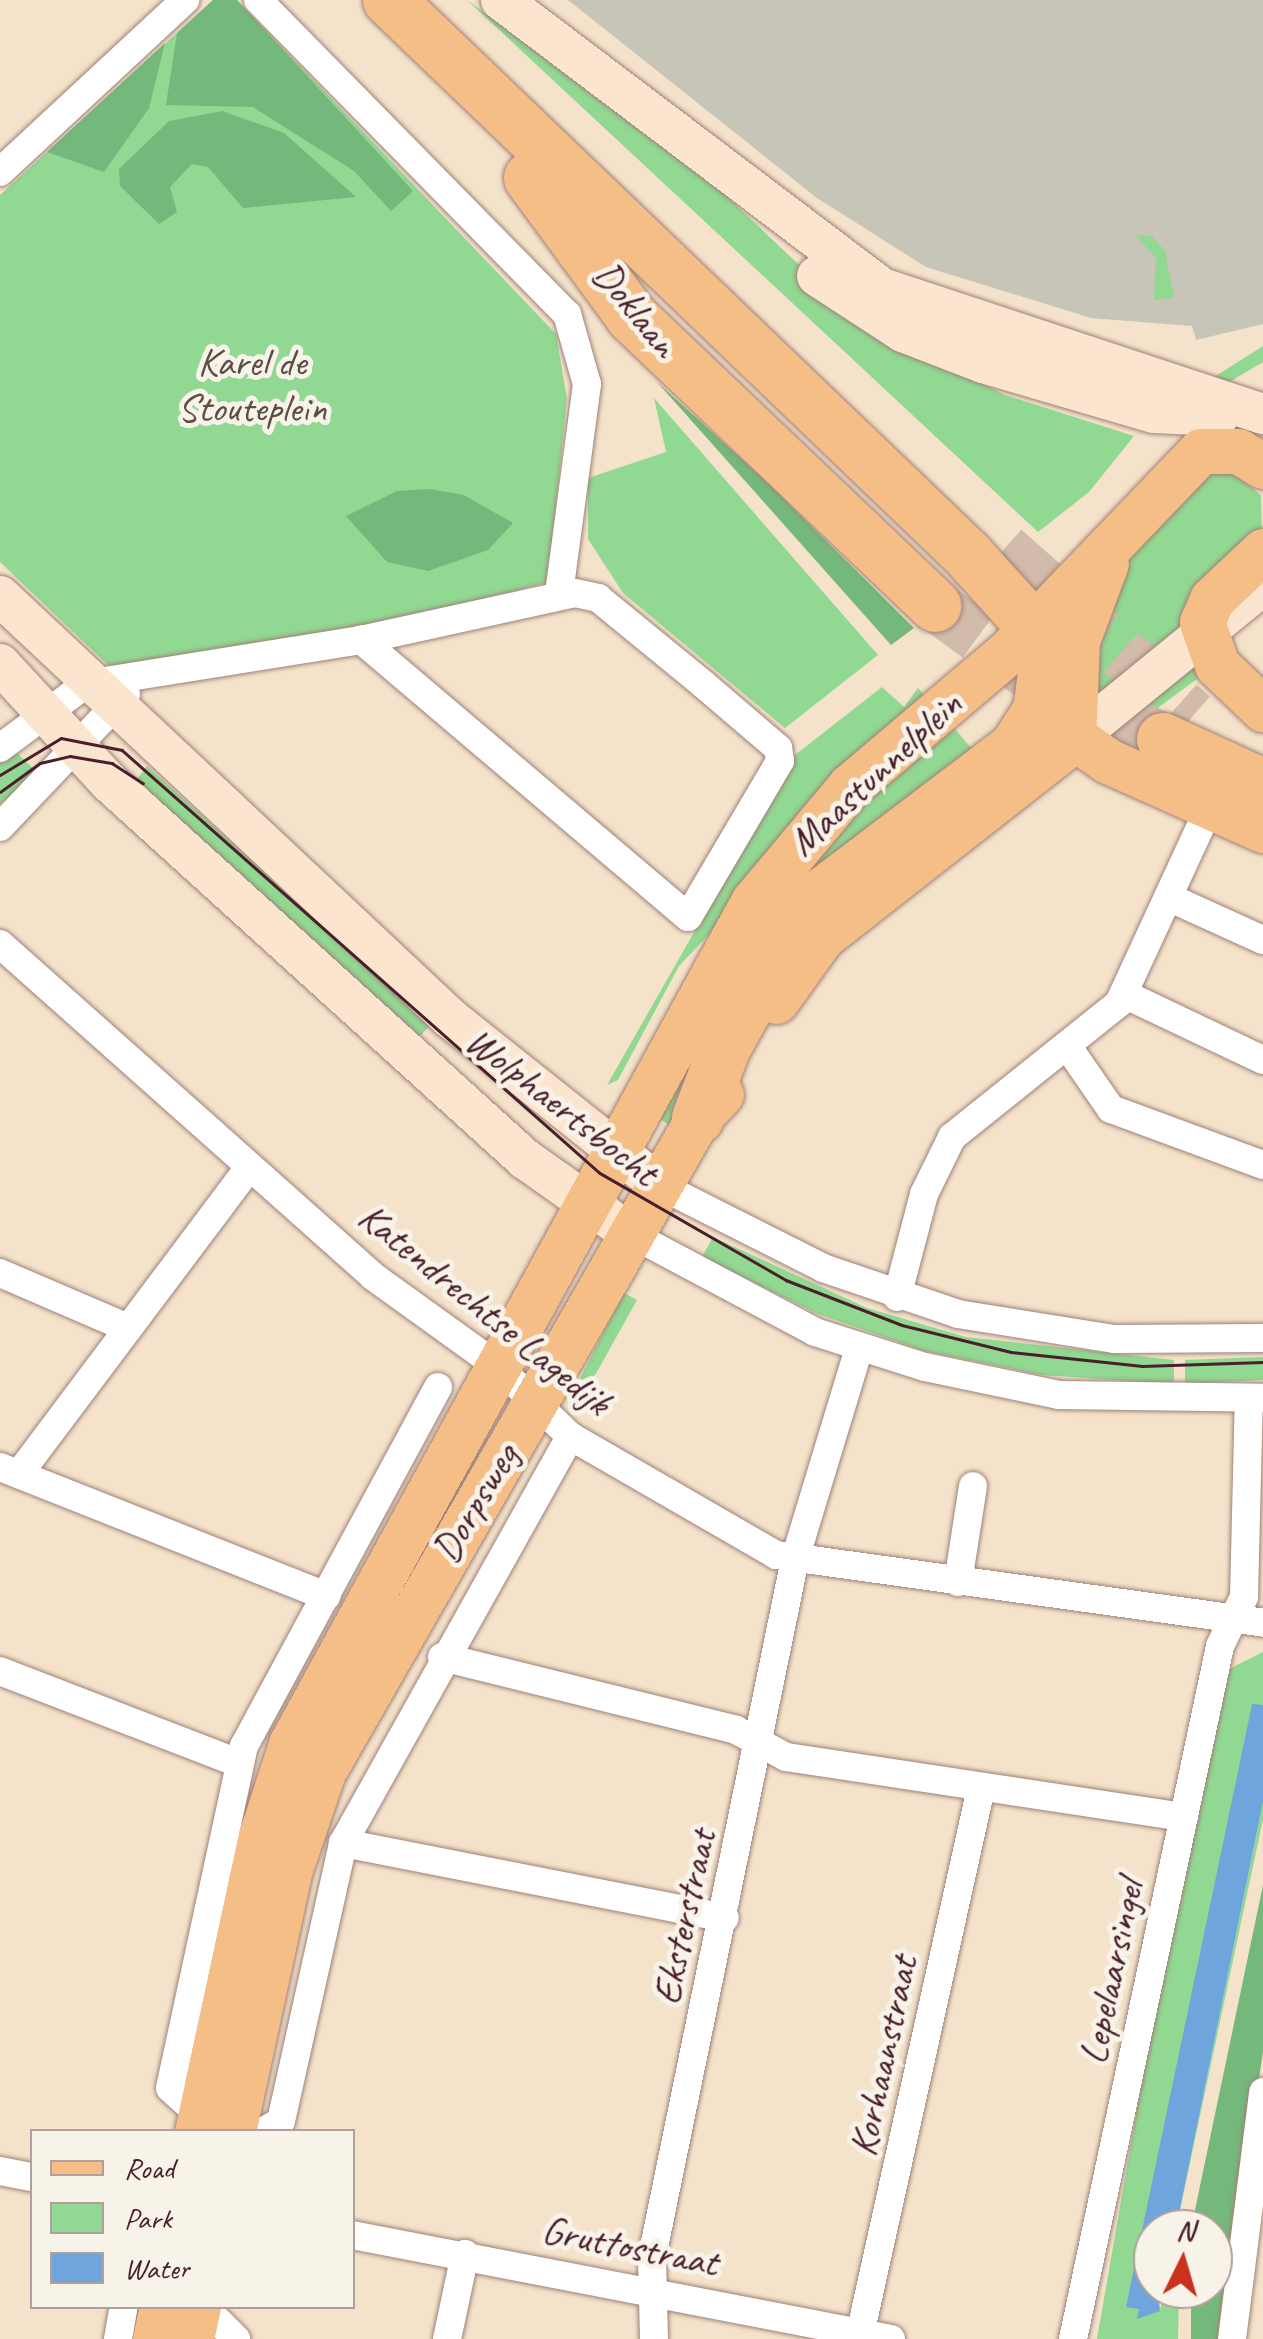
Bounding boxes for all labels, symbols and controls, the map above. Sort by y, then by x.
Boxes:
street label: Doklaan [583,251,689,367]
park label: Karel de Stouteplein [178,338,326,432]
street label: Maastunnelplein [778,680,972,866]
street label: Wolphaertsbocht [457,1016,667,1196]
street label: Katendrechtse Lagedijk [348,1192,622,1426]
street label: Dorpsweg [421,1435,529,1571]
street label: Eksterstraat [642,1825,726,2009]
street label: Lepelaarsingel [1068,1876,1154,2068]
street label: Korhaanstraat [838,1952,928,2160]
legend [30,2129,355,2309]
text: Road [124,2149,174,2187]
text: Park [124,2199,172,2237]
street label: Gruttostraat [538,2205,722,2287]
north arrow [1133,2209,1233,2309]
text: N [1175,2212,1196,2249]
text: Water [124,2249,189,2287]

